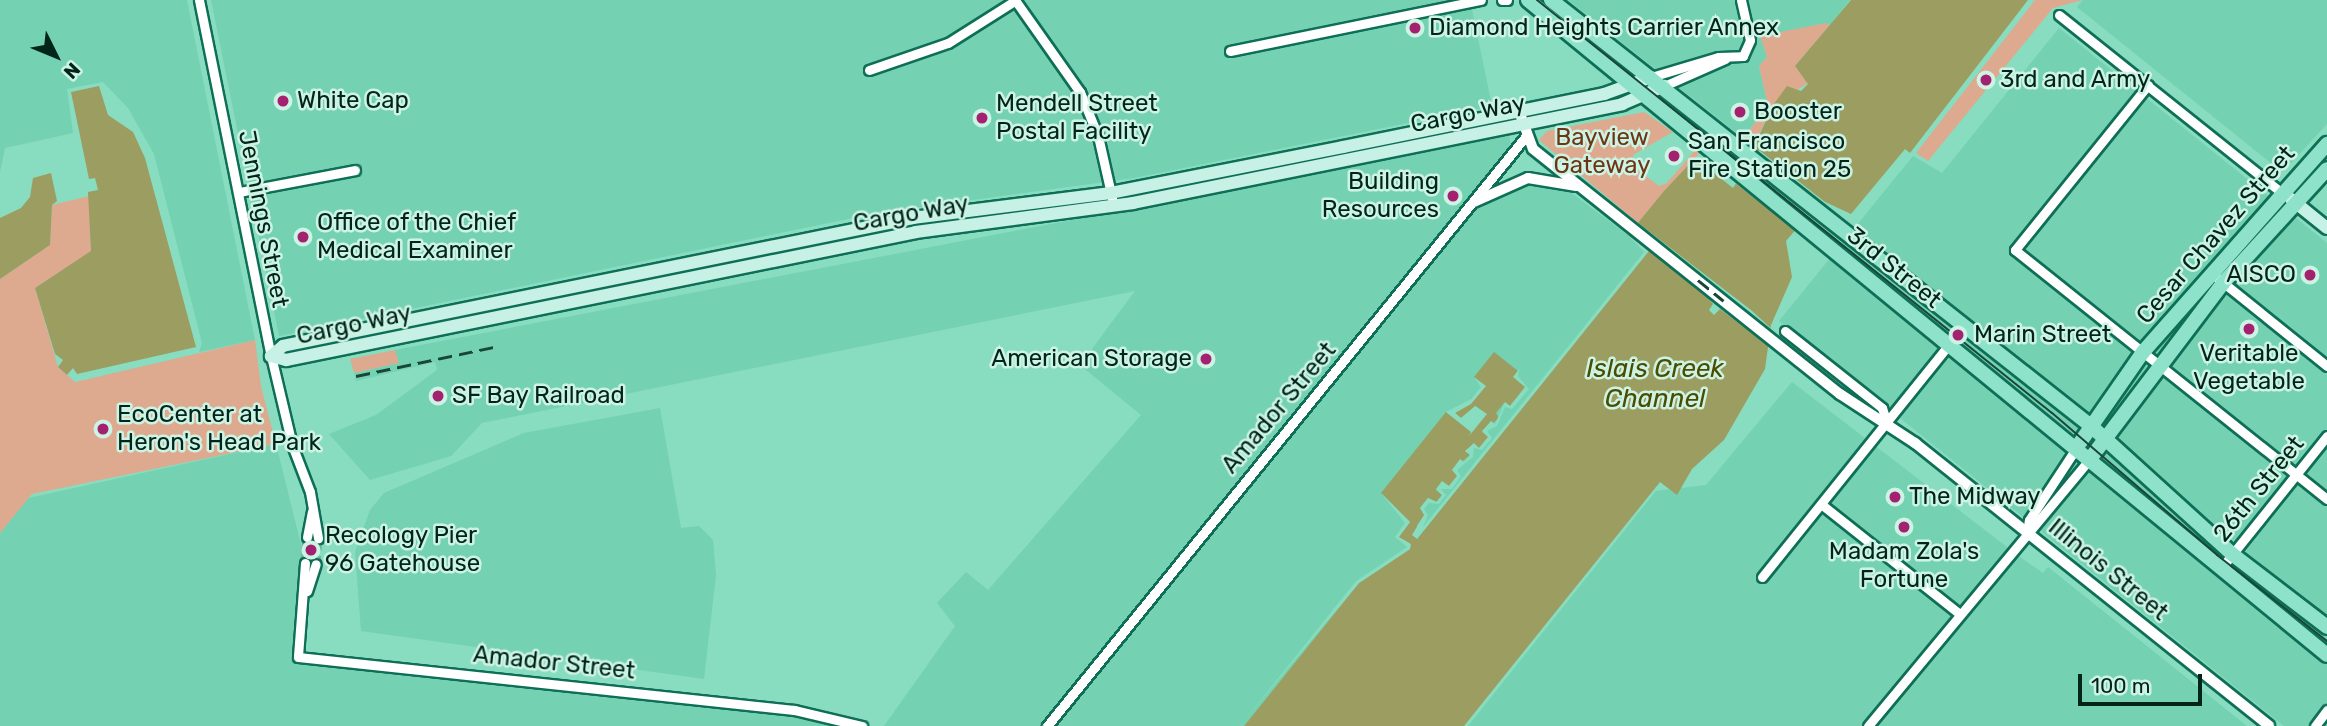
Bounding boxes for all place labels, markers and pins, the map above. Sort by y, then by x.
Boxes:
place label: Diamond Heights Carrier Annex [1429,14,1780,42]
marker: Diamond Heights Carrier Annex [1407,20,1423,36]
place label: 3rd and Army [2000,66,2151,94]
marker: 3rd and Army [1978,72,1994,88]
place label: White Cap [297,87,409,115]
place label: Mendell Street Postal Facility [996,90,1158,146]
marker: White Cap [275,93,291,109]
place label: Booster [1754,98,1842,126]
marker: Booster [1732,104,1748,120]
marker: Mendell Street Postal Facility [974,110,990,126]
place label: San Francisco Fire Station 25 [1688,128,1851,184]
marker: San Francisco Fire Station 25 [1666,148,1682,164]
place label: Building Resources [1322,168,1439,224]
marker: Building Resources [1445,188,1461,204]
place label: Office of the Chief Medical Examiner [317,209,517,265]
marker: Office of the Chief Medical Examiner [295,229,311,245]
place label: AISCO [2226,261,2296,289]
marker: AISCO [2302,267,2318,283]
place label: Marin Street [1974,321,2111,349]
marker: Veritable Vegetable [2241,321,2257,337]
marker: Marin Street [1948,325,1968,345]
place label: Veritable Vegetable [2193,340,2305,396]
place label: American Storage [991,345,1192,373]
marker: American Storage [1198,351,1214,367]
place label: SF Bay Railroad [452,382,626,410]
marker: SF Bay Railroad [430,388,446,404]
place label: EcoCenter at Heron's Head Park [117,401,321,457]
marker: EcoCenter at Heron's Head Park [95,421,111,437]
place label: The Midway [1909,483,2041,511]
marker: The Midway [1887,489,1903,505]
marker: Madam Zola's Fortune [1896,519,1912,535]
place label: Recology Pier 96 Gatehouse [325,522,480,578]
place label: Madam Zola's Fortune [1829,538,1979,594]
marker: Recology Pier 96 Gatehouse [303,542,319,558]

